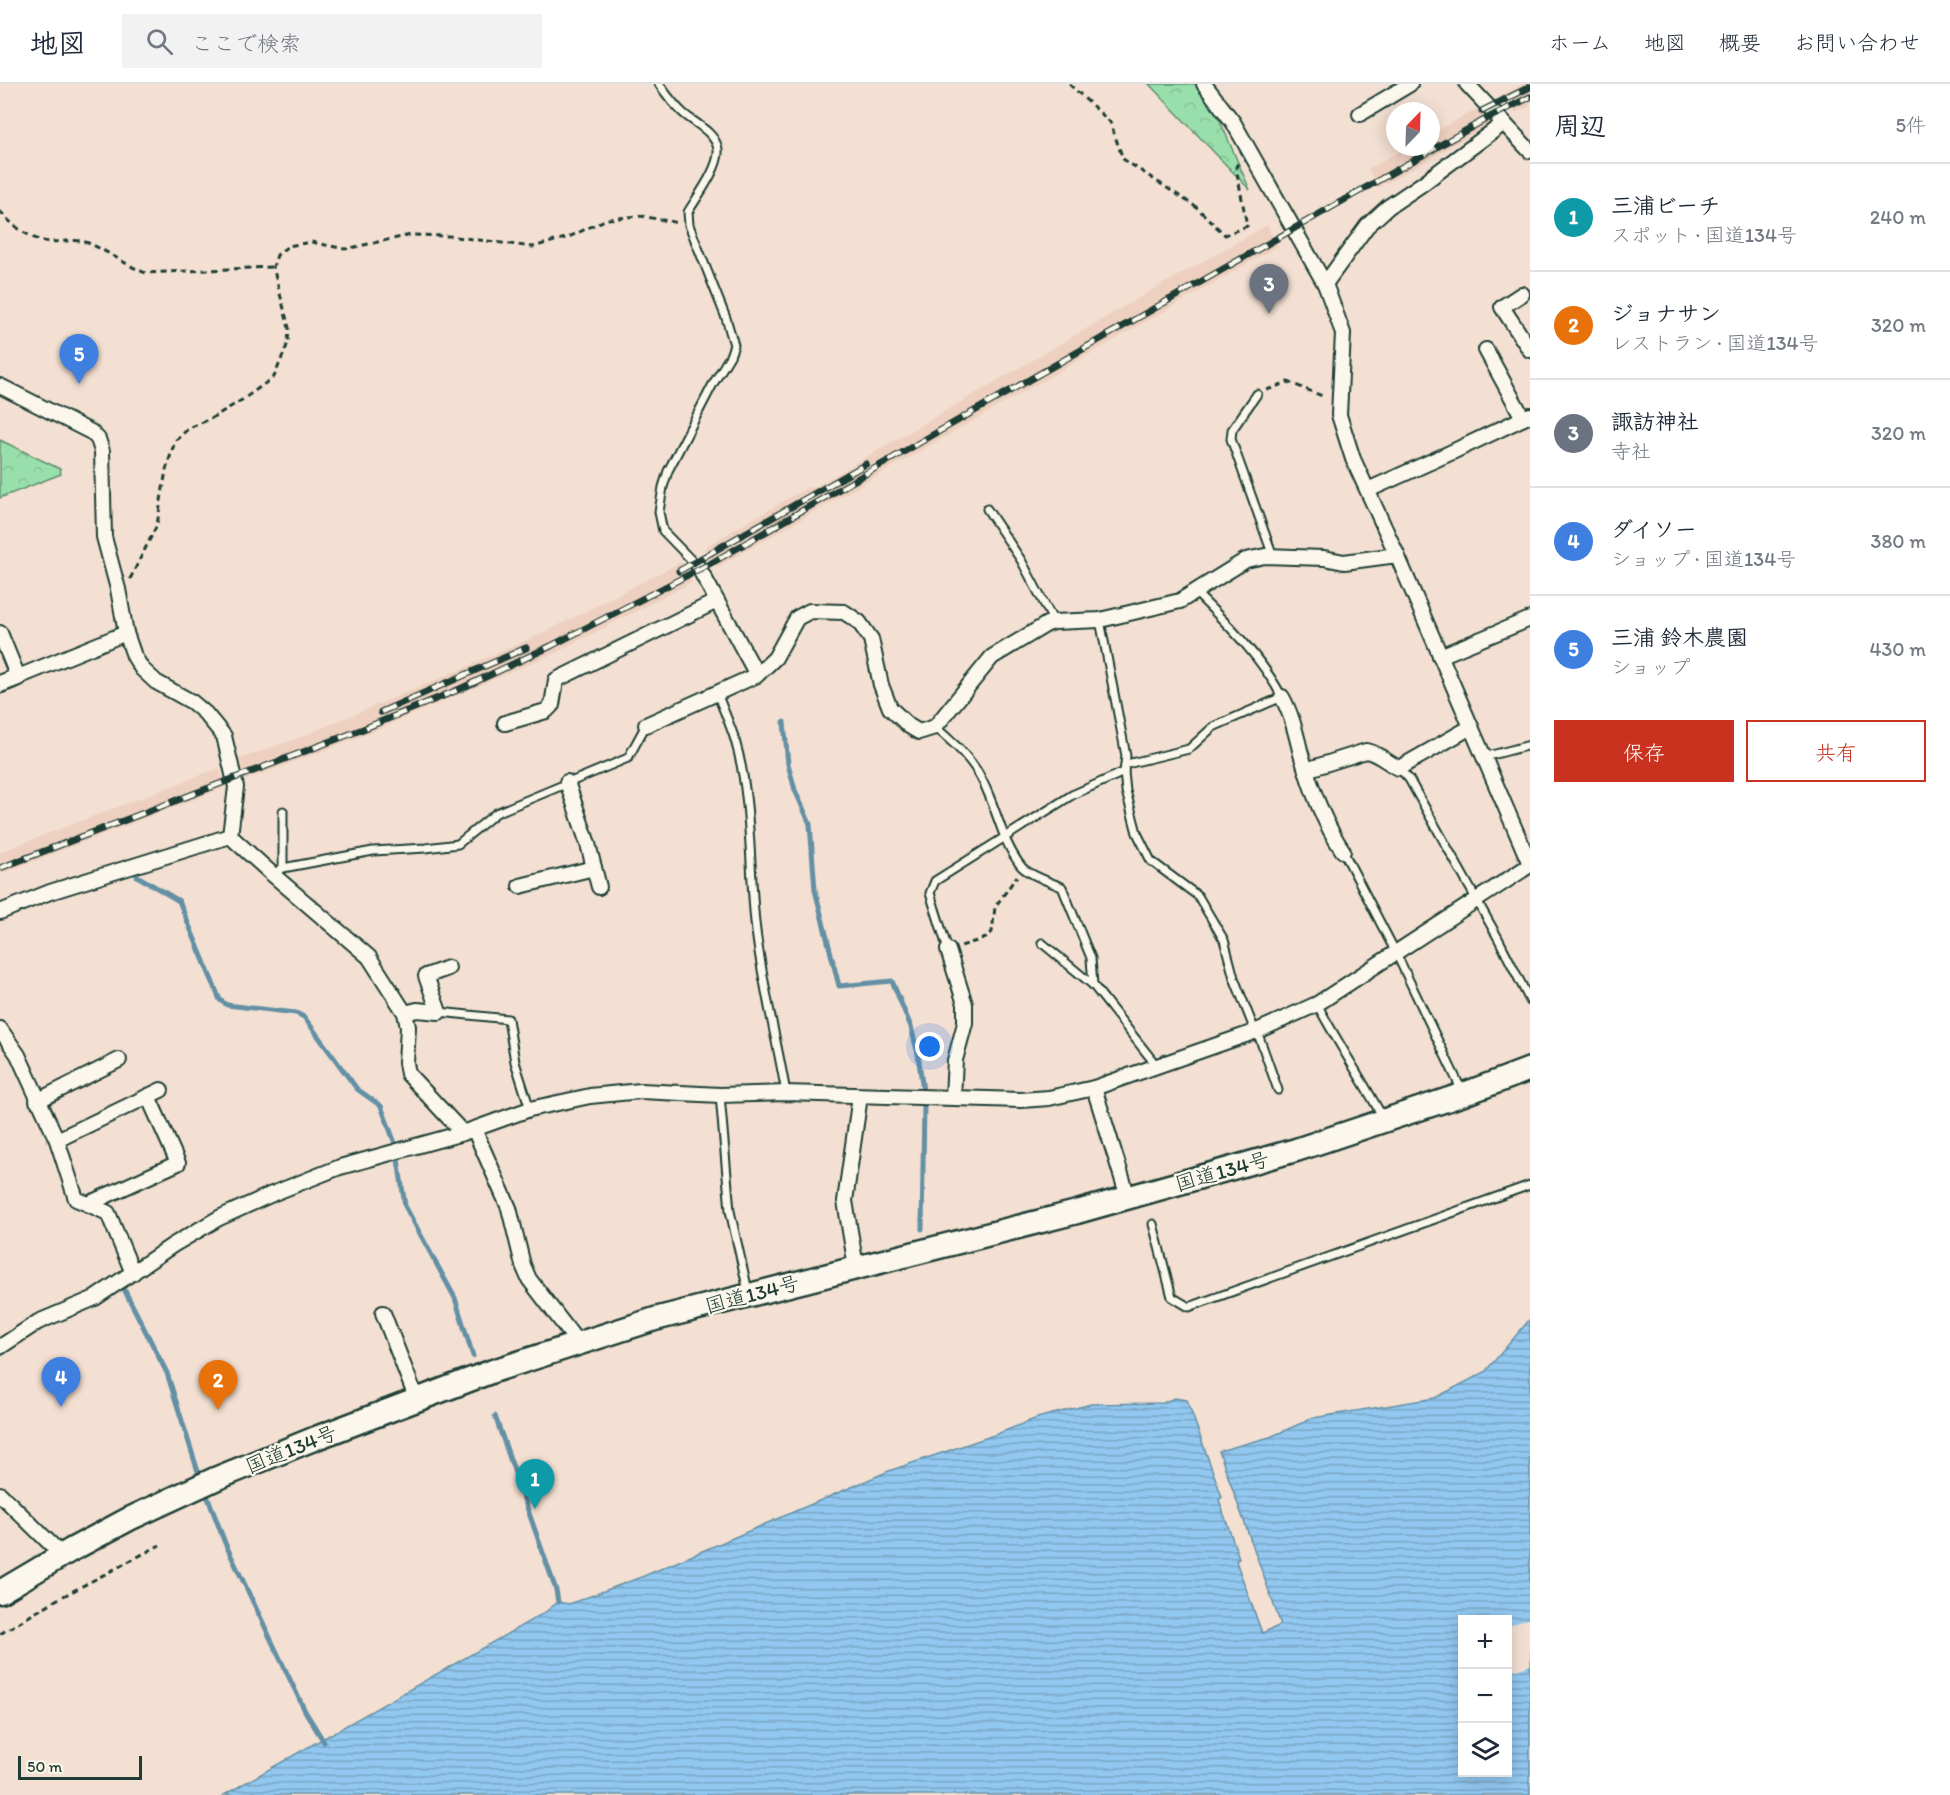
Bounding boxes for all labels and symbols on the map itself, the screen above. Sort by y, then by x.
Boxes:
north arrow [1386,102,1440,156]
pin: 3 [1250,264,1288,314]
pin: 5 [60,334,98,384]
your location [915,1032,944,1061]
street label: 国道134号 [1172,1146,1272,1196]
street label: 国道134号 [702,1269,802,1319]
pin: 4 [42,1358,80,1407]
pin: 2 [198,1360,238,1410]
street label: 国道134号 [241,1419,341,1479]
pin: 1 [516,1460,554,1509]
scale bar [18,1753,142,1780]

